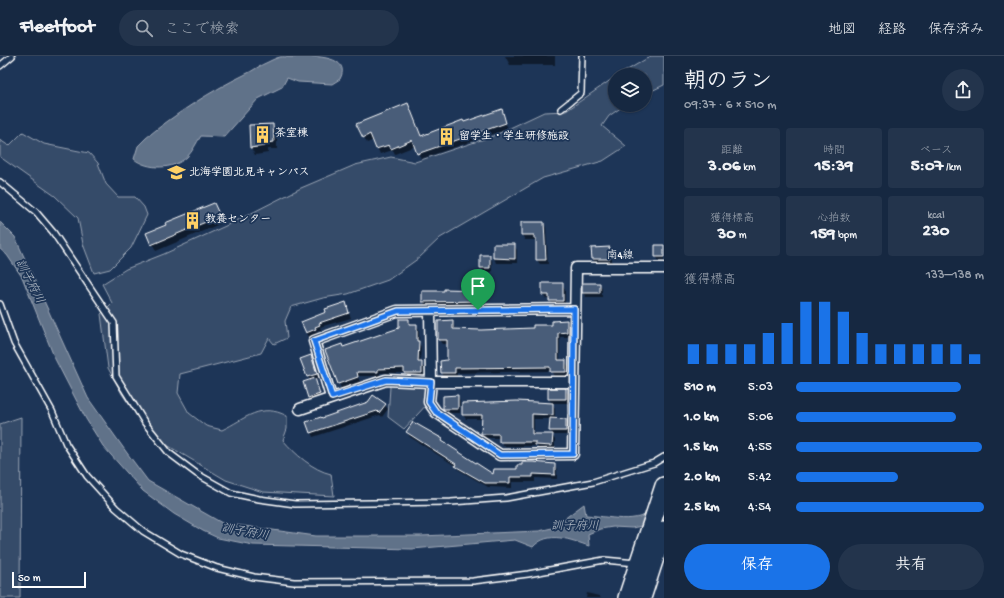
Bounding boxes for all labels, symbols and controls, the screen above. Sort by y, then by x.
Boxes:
search box [119,10,399,46]
text: Fleetfoot [20,16,95,39]
icon: search [133,17,155,39]
text: ここで検索 [165,21,240,39]
text: 地図 [828,22,856,39]
text: 経路 [878,22,906,39]
text: 保存済み [928,22,984,39]
map controls [608,68,652,112]
button: layers [608,68,652,112]
button: share [942,69,984,111]
text: 朝のラン [684,70,772,96]
text: 09:37 · 6 × 510 m [684,98,777,113]
building icon: 茶室棟 [252,124,272,144]
place label: 茶室棟 [275,127,309,140]
building icon: 留学生・学生研修施設 [436,127,456,147]
place label: 留学生・学生研修施設 [459,130,569,143]
text: 距離 [721,145,743,157]
text: 時間 [823,145,845,157]
text: ペース [920,145,952,157]
text: 3.06 [708,157,741,177]
text: 15:39 [815,157,853,177]
text: 5:07 [911,157,943,177]
text: km [741,162,756,174]
text: /km [943,162,961,174]
school or university icon: 北海学園北見キャンパス [166,163,186,183]
place label: 北海学園北見キャンパス [189,166,310,179]
building icon: 教養センター [182,210,202,230]
text: kcal [927,210,945,222]
place label: 教養センター [205,213,271,226]
text: 獲得標高 [710,213,754,225]
text: 心拍数 [818,213,851,225]
text: 230 [923,222,949,242]
text: 30 [718,225,736,245]
text: 159 [811,225,835,245]
text: m [736,230,746,242]
text: bpm [835,230,857,242]
street label: 南4線 [606,249,634,262]
water label: 訓子府川 [12,257,47,307]
text: 133–138 m [926,268,984,283]
pin [461,269,495,310]
text: 獲得標高 [684,273,736,288]
icon: arrive [467,275,489,297]
text: 510 m [684,380,716,395]
text: 5:03 [748,380,773,395]
text: 1.0 km [684,410,719,425]
text: 5:06 [748,410,773,425]
text: 1.5 km [684,440,718,455]
text: 4:55 [748,440,772,455]
text: 2.0 km [684,470,720,485]
text: 5:42 [748,470,771,485]
text: 2.5 km [684,500,719,515]
text: 4:54 [748,500,771,515]
water label: 訓子府川 [551,519,599,534]
water label: 訓子府川 [220,521,270,544]
button: 保存 [684,544,830,590]
button: 共有 [838,544,984,590]
scale bar [12,570,86,589]
text: 50 m [18,573,40,585]

